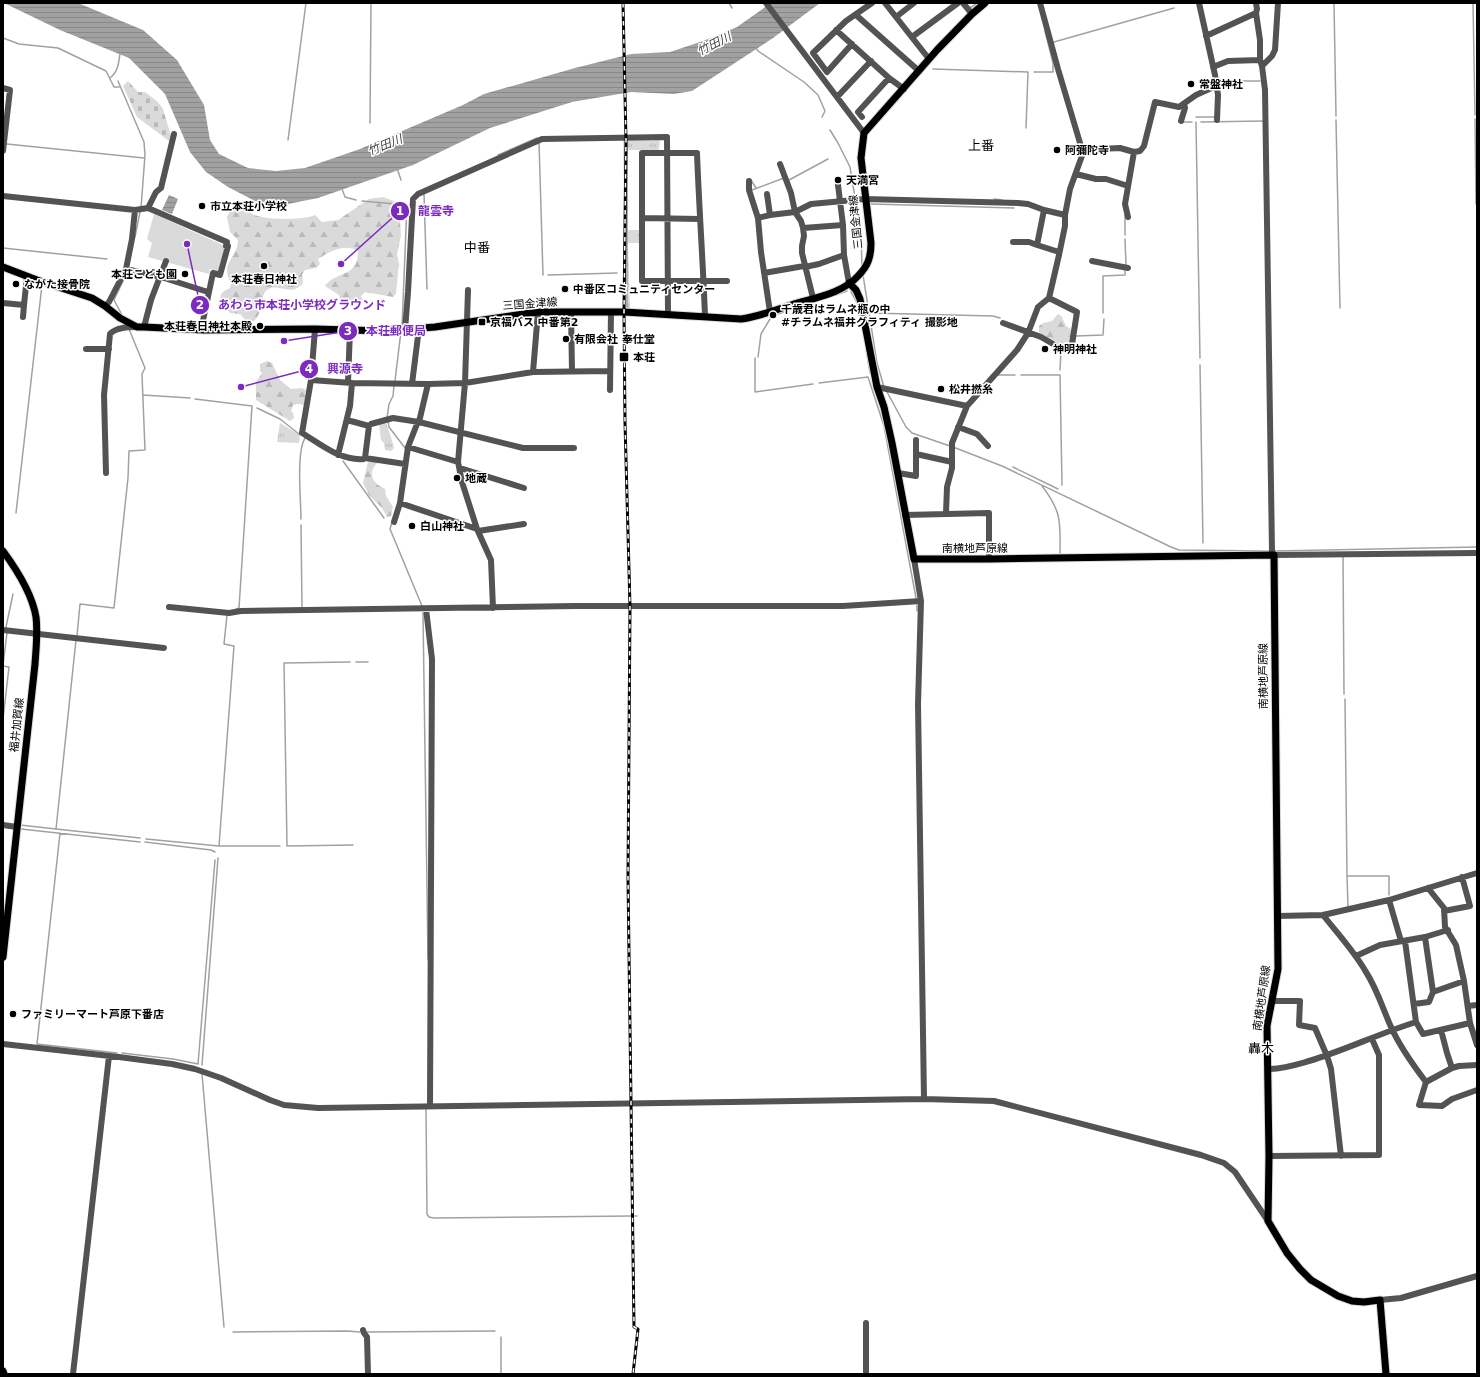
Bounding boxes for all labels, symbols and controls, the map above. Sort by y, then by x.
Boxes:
water label: 竹田川 [695,29,735,58]
place label: 常盤神社 [1199,78,1243,91]
marker: 常盤神社 [1186,79,1196,89]
water label: 竹田川 [366,131,406,158]
district label: 上番 [968,138,994,153]
place label: 阿彌陀寺 [1065,144,1109,157]
marker: 阿彌陀寺 [1052,145,1062,155]
place label: 天満宮 [846,174,879,187]
marker: 天満宮 [833,175,843,185]
street label: 三国金津線 [847,194,865,250]
callout: 龍雲寺 [390,199,462,223]
place label: 市立本荘小学校 [210,200,287,213]
marker: 市立本荘小学校 [197,201,207,211]
text: 1 [396,204,404,218]
text: 龍雲寺 [418,204,454,218]
district label: 中番 [464,240,490,255]
marker: 本荘春日神社 [259,261,269,271]
place label: 本荘こども園 [111,268,177,281]
marker: 本荘こども園 [180,269,190,279]
place label: 本荘春日神社 [231,273,297,286]
place label: ながた接骨院 [24,278,90,291]
marker: ながた接骨院 [11,279,21,289]
place label: 中番区コミュニティセンター [573,283,715,296]
marker: 中番区コミュニティセンター [560,284,570,294]
callout: あわら市本荘小学校グラウンド [190,293,394,317]
street label: 三国金津線 [502,296,558,312]
text: 2 [196,298,204,312]
text: あわら市本荘小学校グラウンド [218,298,386,312]
place label: 千歳君はラムネ瓶の中 #チラムネ福井グラフィティ 撮影地 [781,303,958,329]
marker: 千歳君はラムネ瓶の中 #チラムネ福井グラフィティ 撮影地 [768,310,778,320]
place label: 京福バス 中番第2 [490,316,578,329]
marker: 京福バス 中番第2 [477,317,487,327]
callout: 本荘郵便局 [338,319,434,343]
place label: 本荘春日神社本殿 [164,320,252,333]
marker: 本荘春日神社本殿 [255,321,265,331]
text: 3 [344,324,352,338]
text: 本荘郵便局 [366,324,426,338]
place label: 有限会社 奉仕堂 [574,333,655,346]
marker: 有限会社 奉仕堂 [561,334,571,344]
place label: 神明神社 [1053,343,1097,356]
marker: 神明神社 [1040,344,1050,354]
marker: 本荘 [618,351,630,363]
place label: 本荘 [633,351,655,364]
callout: 興源寺 [299,357,371,381]
text: 4 [305,362,313,376]
text: 興源寺 [327,362,363,376]
place label: 松井撚糸 [949,383,993,396]
marker: 松井撚糸 [936,384,946,394]
place label: 地蔵 [465,472,487,485]
marker: 地蔵 [452,473,462,483]
place label: 白山神社 [420,520,464,533]
marker: 白山神社 [407,521,417,531]
street label: 南横地芦原線 [942,542,1008,555]
street label: 南横地芦原線 [1257,643,1270,709]
street label: 福井加賀線 [8,697,26,753]
street label: 南横地芦原線 [1251,964,1273,1032]
place label: ファミリーマート芦原下番店 [21,1008,164,1021]
marker: ファミリーマート芦原下番店 [8,1009,18,1019]
district label: 轟木 [1248,1041,1274,1056]

